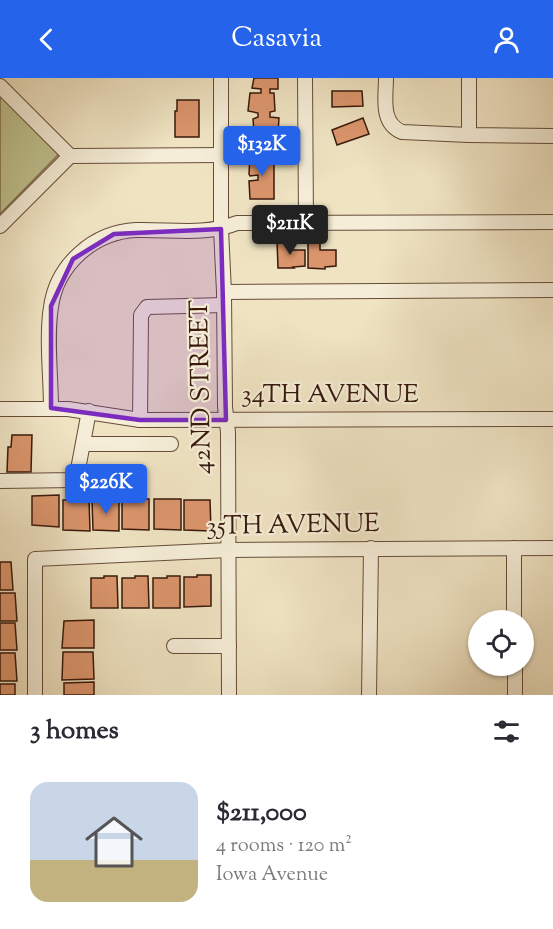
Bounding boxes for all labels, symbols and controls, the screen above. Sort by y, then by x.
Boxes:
text: Casavia [231,20,322,59]
icon: back [30,23,63,56]
icon: person [490,23,523,56]
pin: $132K [220,126,304,177]
text: $132K [237,131,287,160]
pin: $211K [248,205,332,256]
text: $211K [266,210,314,239]
street label: 42ND STREET [182,300,222,474]
street label: 34TH AVENUE [241,377,419,414]
pin: $226K [64,464,148,515]
text: $226K [79,469,133,498]
street label: 35TH AVENUE [206,506,380,546]
map controls [468,610,534,676]
button: locate [468,610,534,676]
text: 3 homes [30,713,119,750]
icon: filters [490,715,523,748]
text: $211,000 [216,795,307,832]
icon: home [78,806,150,878]
text: 4 rooms · 120 m² [216,832,352,861]
text: Iowa Avenue [216,861,328,890]

